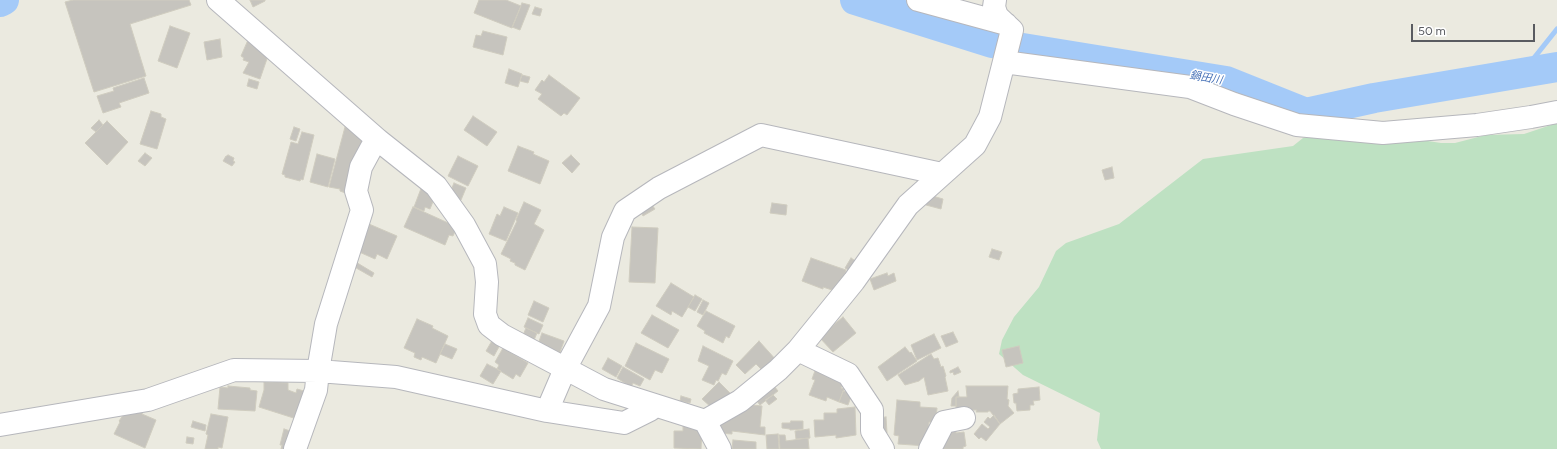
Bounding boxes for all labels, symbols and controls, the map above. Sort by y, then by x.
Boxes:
scale bar [1413,16,1537,42]
text: 50 m [1418,24,1446,38]
water label: 鍋田川 [1189,69,1223,87]

